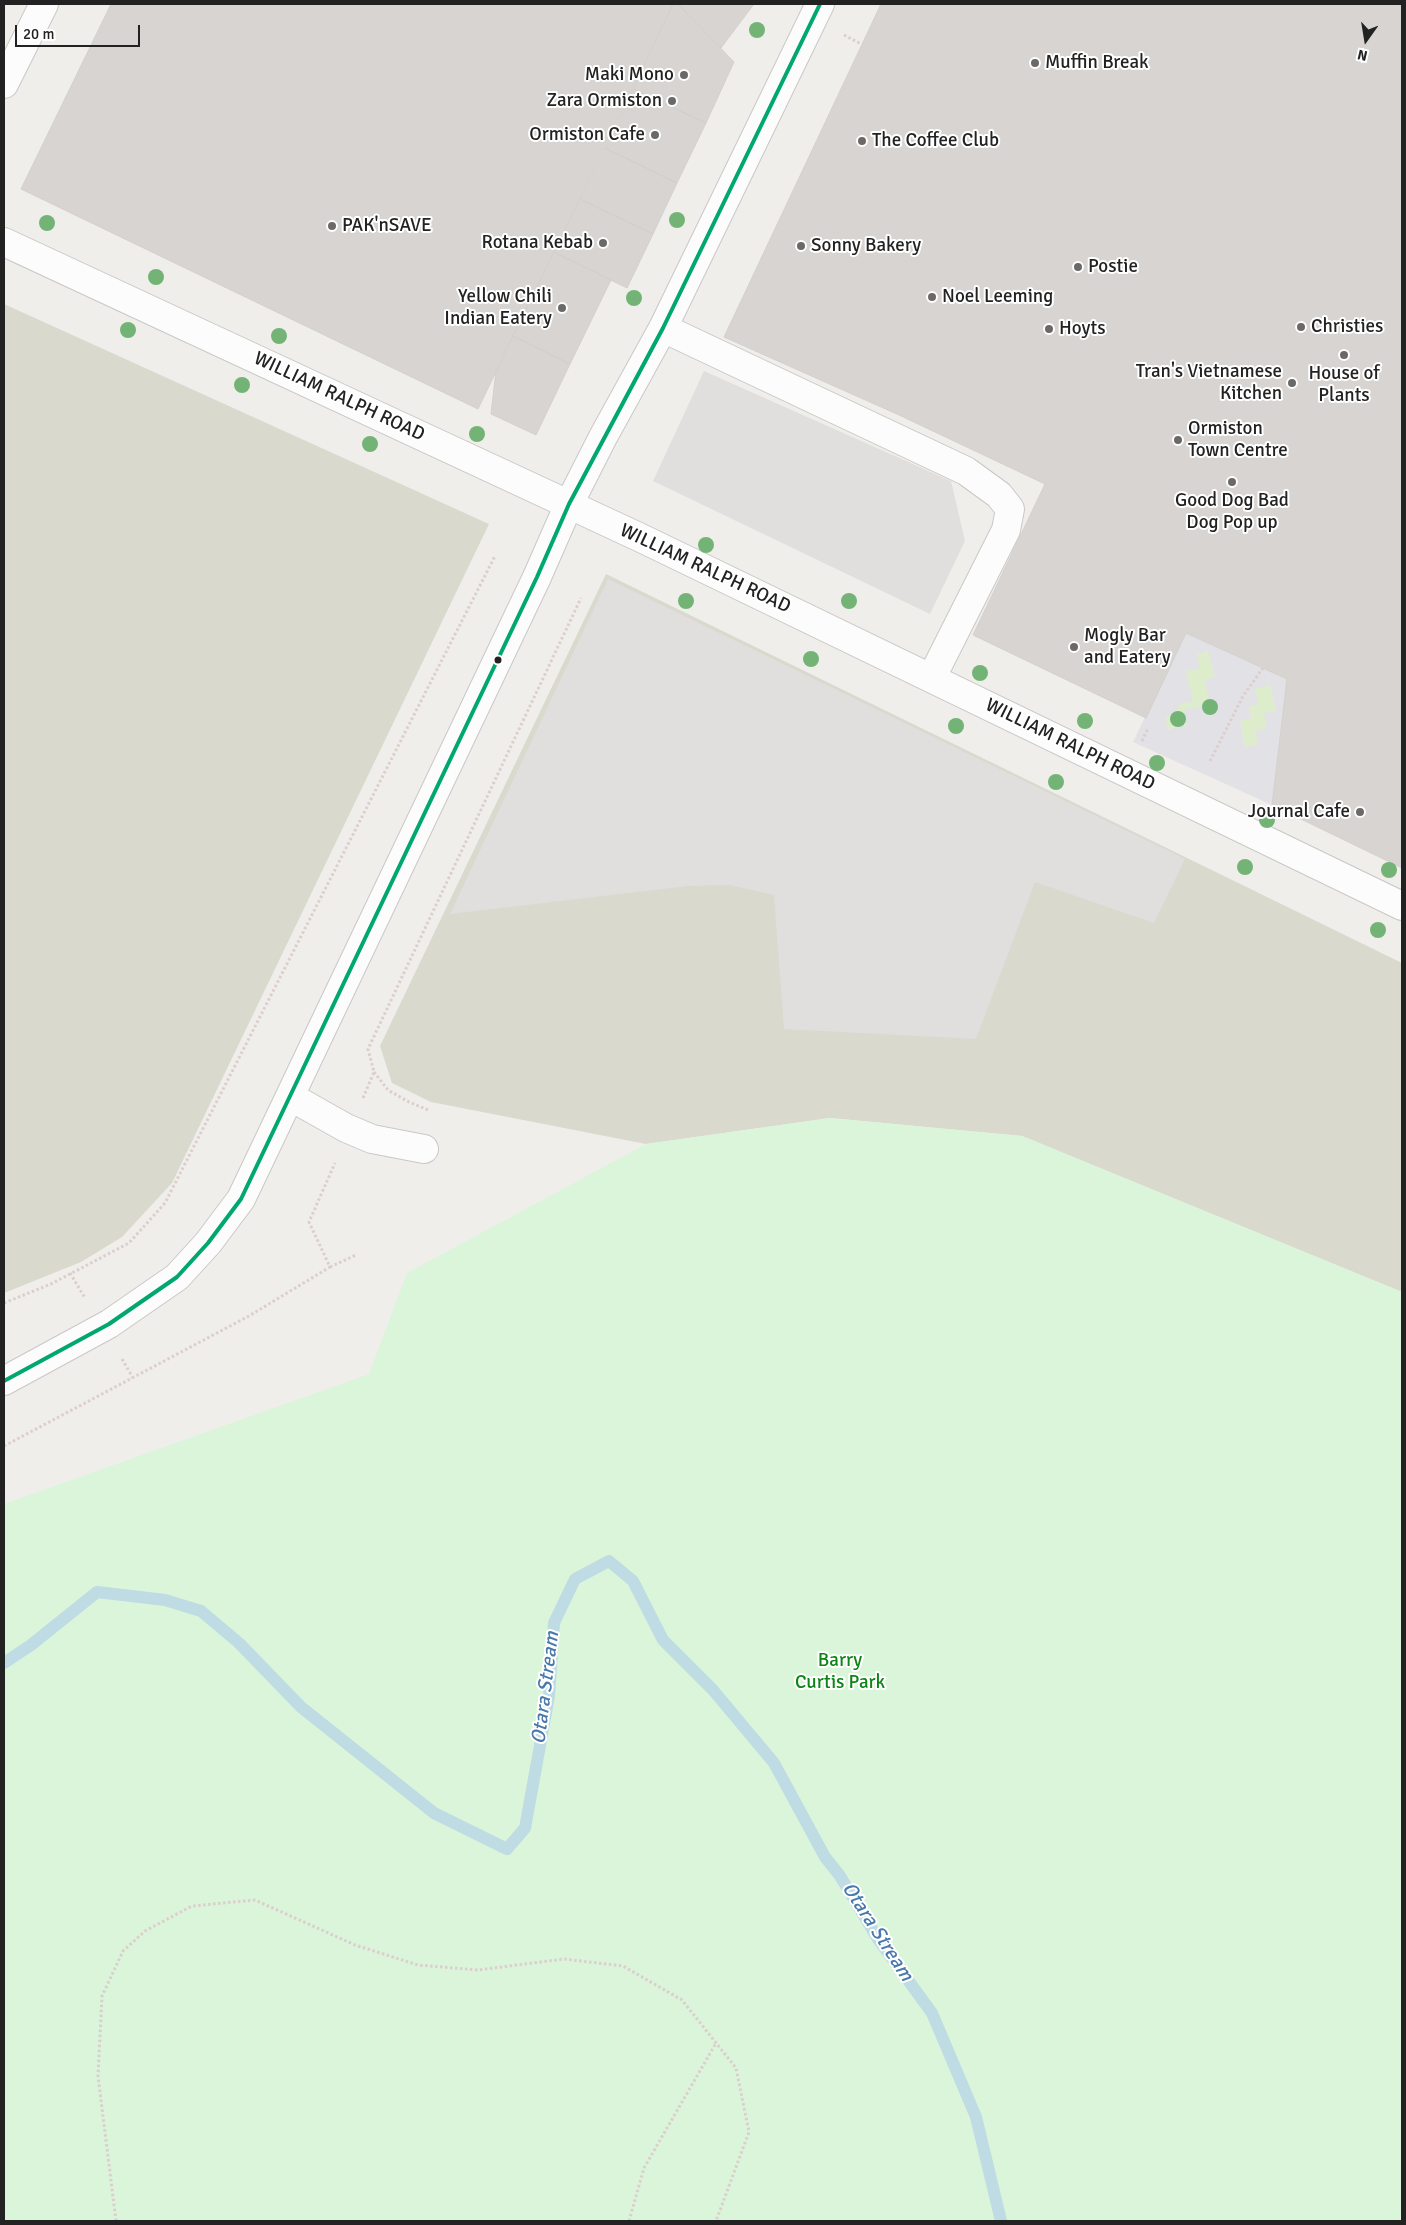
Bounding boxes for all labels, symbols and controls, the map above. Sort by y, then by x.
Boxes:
scale bar [18,15,142,47]
north arrow [1341,15,1391,65]
text: 20 m [23,25,54,43]
text: N [1356,46,1369,64]
place label: Muffin Break [1045,52,1149,74]
marker: Muffin Break [1029,57,1041,69]
place label: Maki Mono [585,64,674,86]
marker: Maki Mono [678,69,690,81]
place label: Zara Ormiston [547,90,662,112]
marker: Zara Ormiston [666,95,678,107]
place label: Ormiston Cafe [529,124,645,146]
marker: Ormiston Cafe [649,129,661,141]
place label: The Coffee Club [872,130,999,152]
marker: The Coffee Club [856,135,868,147]
place label: PAK'nSAVE [342,215,432,237]
marker: PAK'nSAVE [326,220,338,232]
place label: Rotana Kebab [481,232,593,254]
place label: Sonny Bakery [811,235,921,257]
marker: Rotana Kebab [597,237,609,249]
marker: Sonny Bakery [795,240,807,252]
place label: Postie [1088,256,1138,278]
marker: Postie [1072,261,1084,273]
place label: Yellow Chili Indian Eatery [444,286,552,330]
place label: Noel Leeming [942,286,1053,308]
marker: Noel Leeming [926,291,938,303]
marker: Yellow Chili Indian Eatery [556,302,568,314]
place label: Christies [1311,316,1383,338]
place label: Hoyts [1059,318,1105,340]
marker: Christies [1295,321,1307,333]
marker: Hoyts [1043,323,1055,335]
street label: WILLIAM RALPH ROAD [250,347,428,447]
marker: House of Plants [1338,349,1350,361]
place label: Tran's Vietnamese Kitchen [1136,361,1282,405]
place label: House of Plants [1308,363,1380,407]
marker: Tran's Vietnamese Kitchen [1286,377,1298,389]
place label: Ormiston Town Centre [1188,418,1288,462]
marker: Ormiston Town Centre [1172,434,1184,446]
marker: Good Dog Bad Dog Pop up [1226,476,1238,488]
place label: Good Dog Bad Dog Pop up [1175,490,1289,534]
street label: WILLIAM RALPH ROAD [616,519,794,619]
place label: Mogly Bar and Eatery [1084,625,1171,669]
marker: Mogly Bar and Eatery [1068,641,1080,653]
unlabelled marker [493,655,503,665]
street label: WILLIAM RALPH ROAD [982,694,1158,796]
place label: Journal Cafe [1248,801,1350,823]
marker: Journal Cafe [1354,806,1366,818]
water label: Otara Stream [527,1630,565,1746]
park label: Barry Curtis Park [795,1650,885,1694]
water label: Otara Stream [836,1878,918,1986]

